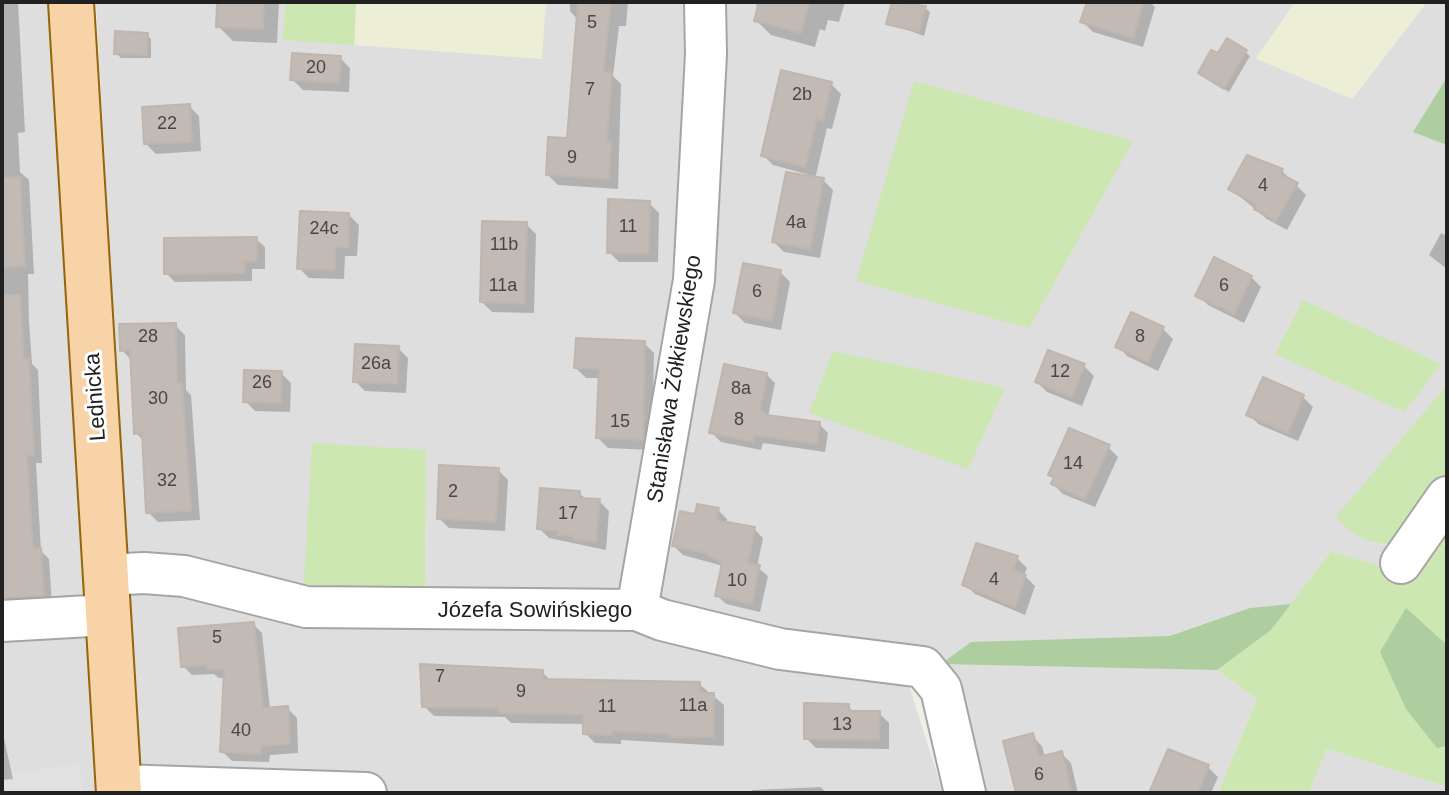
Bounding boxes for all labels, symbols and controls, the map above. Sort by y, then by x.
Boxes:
house number: 5 [587,12,597,34]
house number: 20 [306,57,326,79]
house number: 7 [585,79,595,101]
house number: 2b [792,84,812,106]
house number: 22 [157,113,177,135]
house number: 9 [567,147,577,169]
house number: 4 [1258,175,1268,197]
house number: 4a [786,212,806,234]
house number: 11 [619,216,637,238]
house number: 24c [309,218,339,240]
house number: 11b [490,234,518,256]
street label: Stanisława Żółkiewskiego [642,253,708,505]
house number: 11a [489,275,517,297]
house number: 6 [1219,275,1229,297]
house number: 6 [752,281,762,303]
house number: 28 [138,326,158,348]
house number: 8 [1135,326,1145,348]
street label: Lednicka [80,352,112,442]
house number: 26a [361,353,391,375]
house number: 12 [1050,361,1070,383]
house number: 26 [252,372,272,394]
house number: 8a [731,378,751,400]
house number: 30 [148,388,168,410]
house number: 8 [734,409,744,431]
house number: 15 [610,411,630,433]
house number: 14 [1063,453,1083,475]
house number: 32 [157,470,177,492]
house number: 2 [448,481,458,503]
house number: 17 [558,503,578,525]
house number: 4 [989,569,999,591]
house number: 10 [727,570,747,592]
street label: Józefa Sowińskiego [438,598,632,624]
house number: 5 [212,627,222,649]
house number: 7 [435,666,445,688]
house number: 9 [516,681,526,703]
house number: 11a [679,695,707,717]
house number: 11 [598,696,616,718]
house number: 13 [832,714,852,736]
house number: 40 [231,720,251,742]
house number: 6 [1034,764,1044,786]

